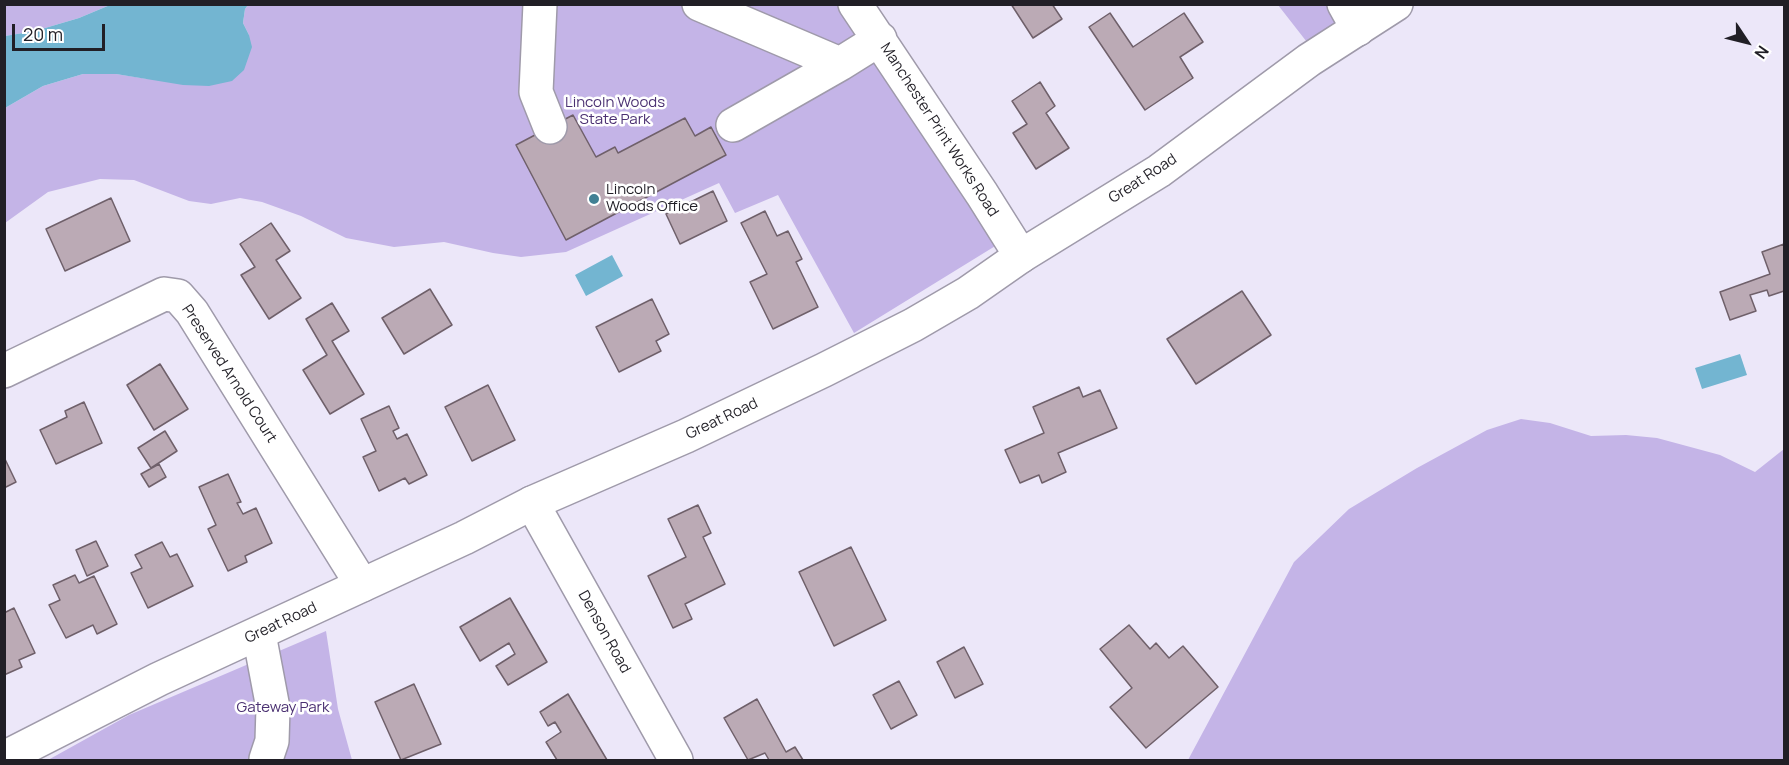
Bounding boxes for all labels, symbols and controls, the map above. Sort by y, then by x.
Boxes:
scale bar [15,12,108,50]
north arrow [1717,12,1777,72]
text: 20 m [23,22,63,46]
street label: Manchester Print Works Road [876,40,1002,220]
text: N [1749,41,1774,63]
park label: Lincoln Woods State Park [565,94,665,129]
street label: Great Road [1106,150,1180,208]
place label: Lincoln Woods Office [606,181,698,216]
marker: Lincoln Woods Office [587,192,601,206]
street label: Preserved Arnold Court [178,302,280,446]
street label: Great Road [683,395,761,443]
street label: Denson Road [574,588,634,676]
street label: Great Road [242,599,320,647]
park label: Gateway Park [237,699,329,717]

